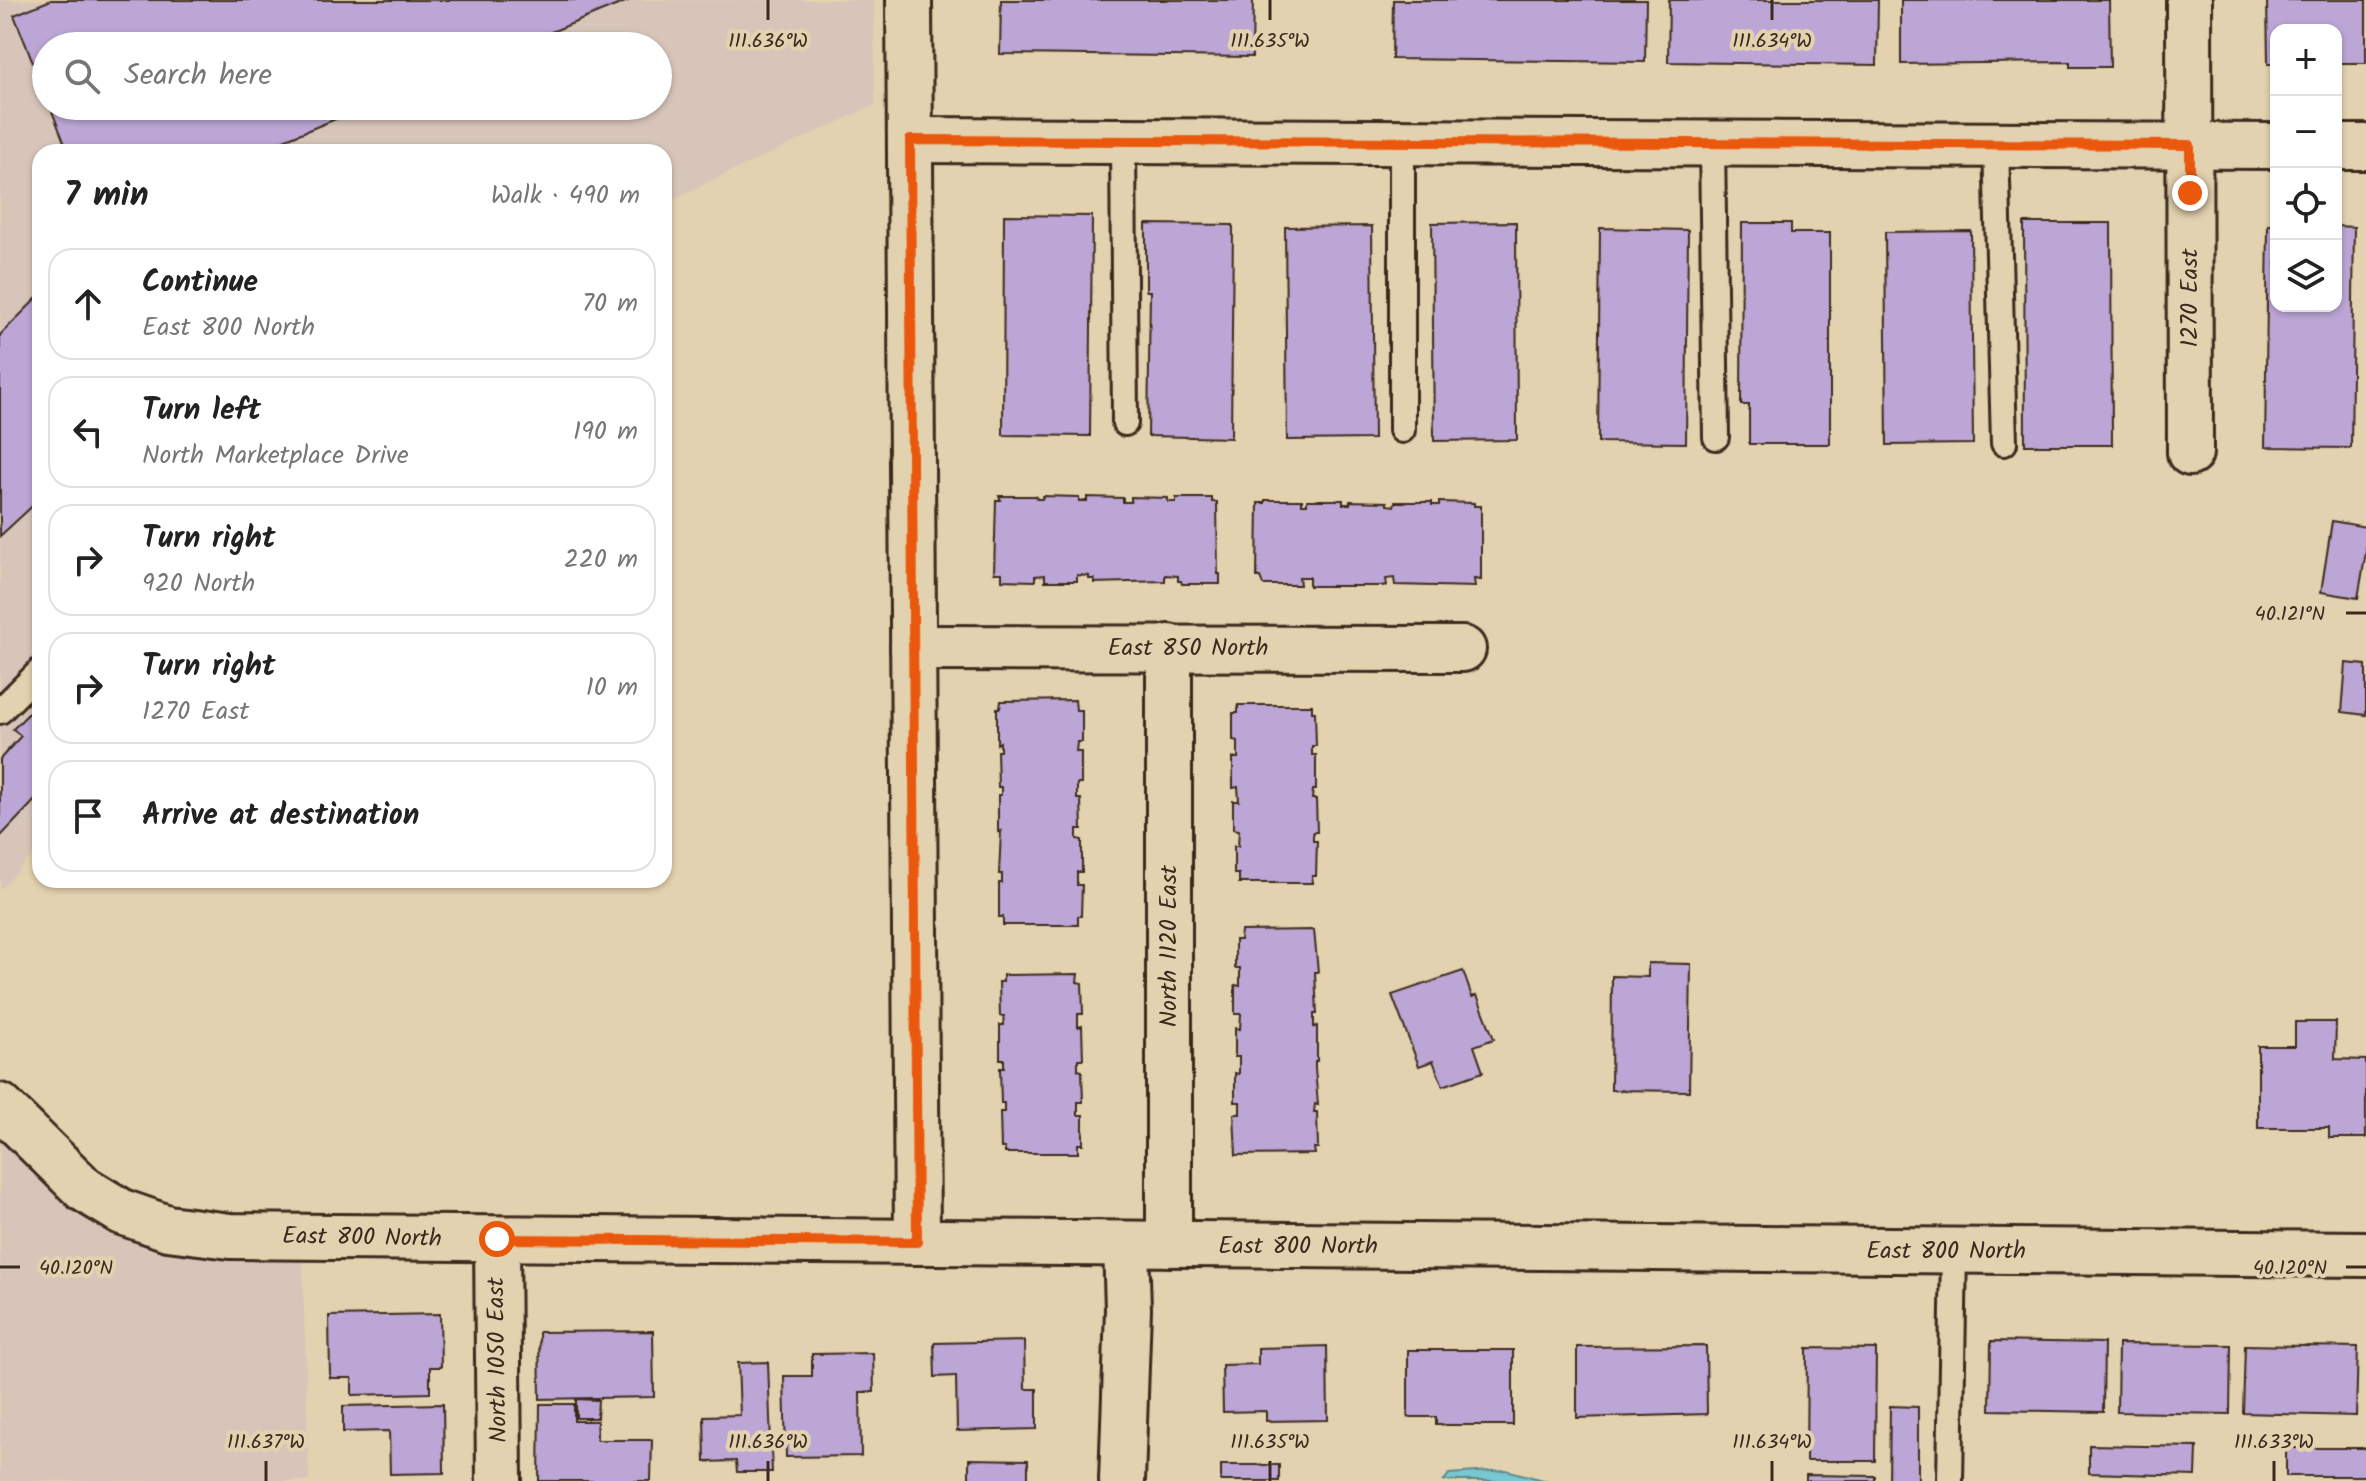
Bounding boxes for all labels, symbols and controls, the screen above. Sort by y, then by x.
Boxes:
map controls [2270,24,2342,312]
button: + [2270,24,2342,96]
text: 111.636°W [728,26,808,58]
text: 111.635°W [1230,26,1310,58]
text: 111.634°W [1732,26,1812,58]
search box [32,32,672,120]
text: Search here [124,52,272,100]
icon: search [60,54,104,98]
button: − [2270,96,2342,168]
button: locate [2270,168,2342,240]
text: 7 min [64,169,149,223]
text: Walk · 490 m [491,175,640,217]
route end [2172,175,2208,211]
button: layers [2270,240,2342,312]
street label: 1270 East [2171,248,2210,347]
text: Continue [142,259,258,307]
icon: ahead [66,282,110,326]
text: 70 m [582,283,638,325]
text: East 800 North [142,307,315,349]
text: Turn left [142,387,261,435]
icon: left [66,410,110,454]
text: 190 m [573,411,638,453]
text: North Marketplace Drive [142,435,409,477]
text: Turn right [142,515,275,563]
icon: right [66,538,110,582]
text: 220 m [564,539,638,581]
text: 920 North [142,563,255,605]
text: 40.121°N [2255,599,2325,631]
street label: East 850 North [1108,629,1268,668]
text: Turn right [142,643,275,691]
icon: right [66,666,110,710]
text: 10 m [586,667,638,709]
text: 1270 East [142,691,249,733]
text: Arrive at destination [142,792,419,840]
icon: arrive [66,794,110,838]
street label: North 1120 East [1150,864,1189,1027]
street label: East 800 North [282,1217,442,1259]
route start [479,1221,515,1257]
street label: East 800 North [1218,1227,1378,1266]
street label: East 800 North [1866,1232,2026,1271]
text: 40.120°N [39,1253,113,1285]
text: 40.120°N [2253,1253,2327,1285]
street label: North 1050 East [477,1276,519,1443]
text: 111.637°W [227,1427,305,1459]
text: 111.636°W [728,1427,808,1459]
text: 111.635°W [1230,1427,1310,1459]
text: 111.634°W [1732,1427,1812,1459]
text: 111.633°W [2234,1427,2314,1459]

